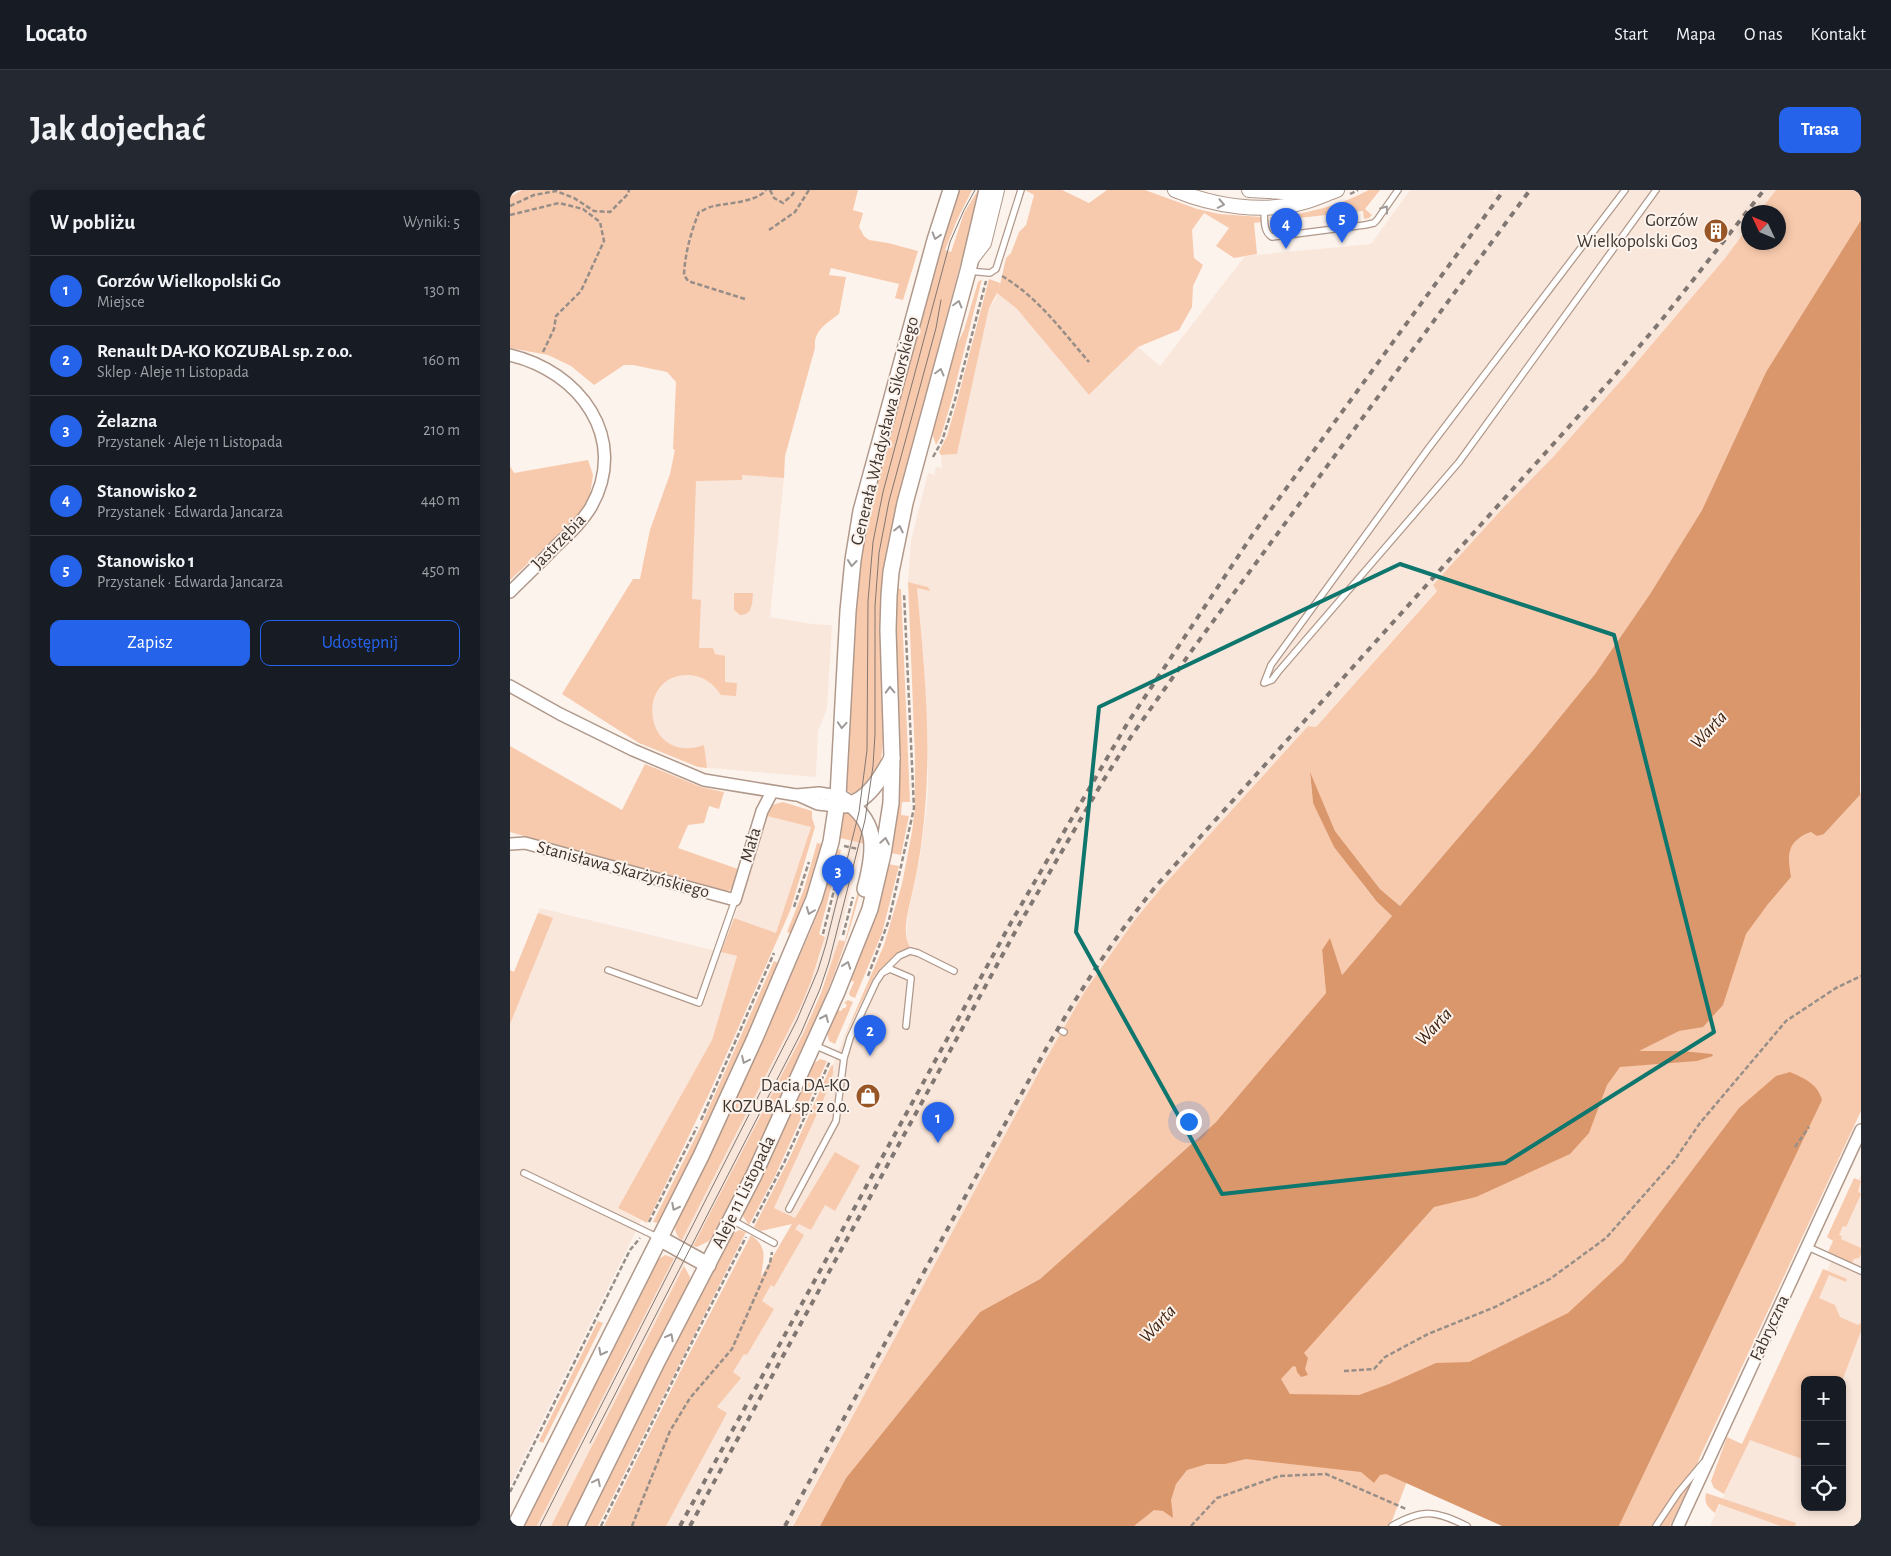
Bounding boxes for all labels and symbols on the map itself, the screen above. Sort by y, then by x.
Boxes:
one-way arrow [1217,198,1226,209]
pin: 5 [1326,202,1358,243]
one-way arrow [1379,205,1388,215]
north arrow [1741,205,1786,250]
pin: 4 [1270,208,1302,249]
place label: Gorzów Wielkopolski Go3 [1577,212,1698,251]
building icon: Gorzów Wielkopolski Go3 [1703,218,1729,244]
one-way arrow [932,232,942,240]
one-way arrow [953,301,963,309]
street label: Generała Władysława Sikorskiego [848,315,922,547]
one-way arrow [934,367,945,376]
street label: Jastrzębia [529,511,589,573]
one-way arrow [894,524,904,533]
one-way arrow [847,559,858,567]
one-way arrow [884,686,895,694]
water label: Warta [1687,707,1731,753]
one-way arrow [837,721,848,729]
street label: Mała [737,826,765,864]
one-way arrow [880,836,890,845]
street label: Stanisława Skarżyńskiego [535,838,711,902]
pin: 3 [822,855,854,896]
one-way arrow [806,906,816,915]
one-way arrow [841,961,851,970]
water label: Warta [1412,1004,1456,1050]
one-way arrow [819,1014,830,1023]
pin: 2 [854,1015,886,1056]
one-way arrow [741,1055,751,1064]
place label: Dacia DA-KO KOZUBAL sp. z o.o. [722,1077,850,1116]
shop icon: Dacia DA-KO KOZUBAL sp. z o.o. [855,1083,881,1109]
pin: 1 [922,1102,954,1143]
your location [1176,1109,1202,1135]
street label: Aleje 11 Listopada [709,1133,779,1251]
one-way arrow [671,1202,681,1211]
street label: Fabryczna [1747,1292,1793,1364]
water label: Warta [1136,1301,1180,1347]
one-way arrow [664,1333,674,1342]
one-way arrow [598,1347,608,1356]
one-way arrow [591,1478,601,1487]

